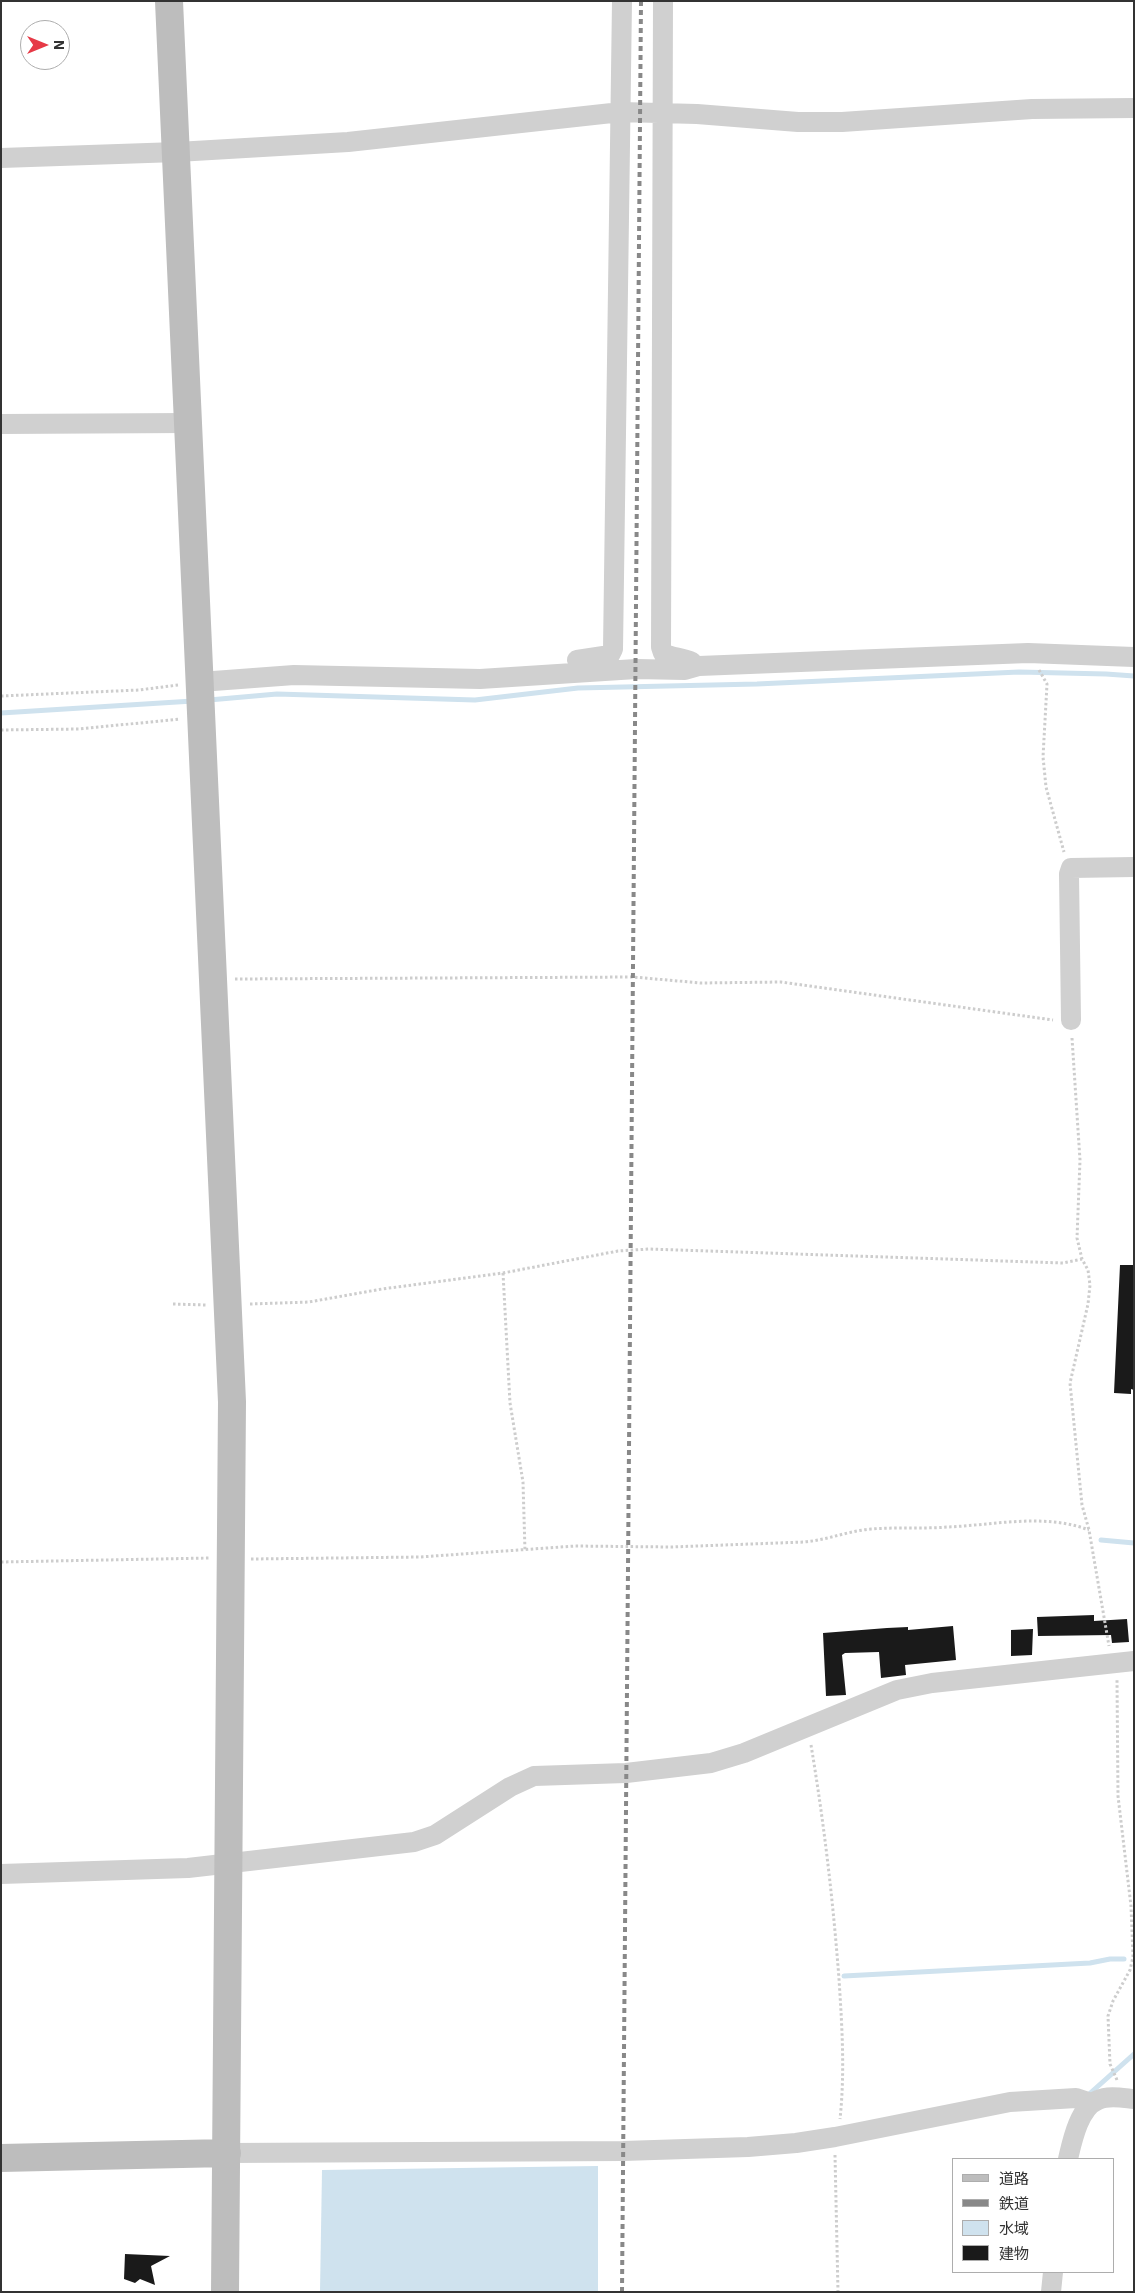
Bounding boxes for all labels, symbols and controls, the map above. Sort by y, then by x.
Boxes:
north arrow [20,20,70,70]
text: N [50,40,68,50]
legend [952,2158,1115,2273]
text: 道路 [999,2169,1029,2188]
text: 鉄道 [999,2194,1029,2213]
text: 水域 [999,2219,1029,2238]
text: 建物 [999,2244,1029,2263]

